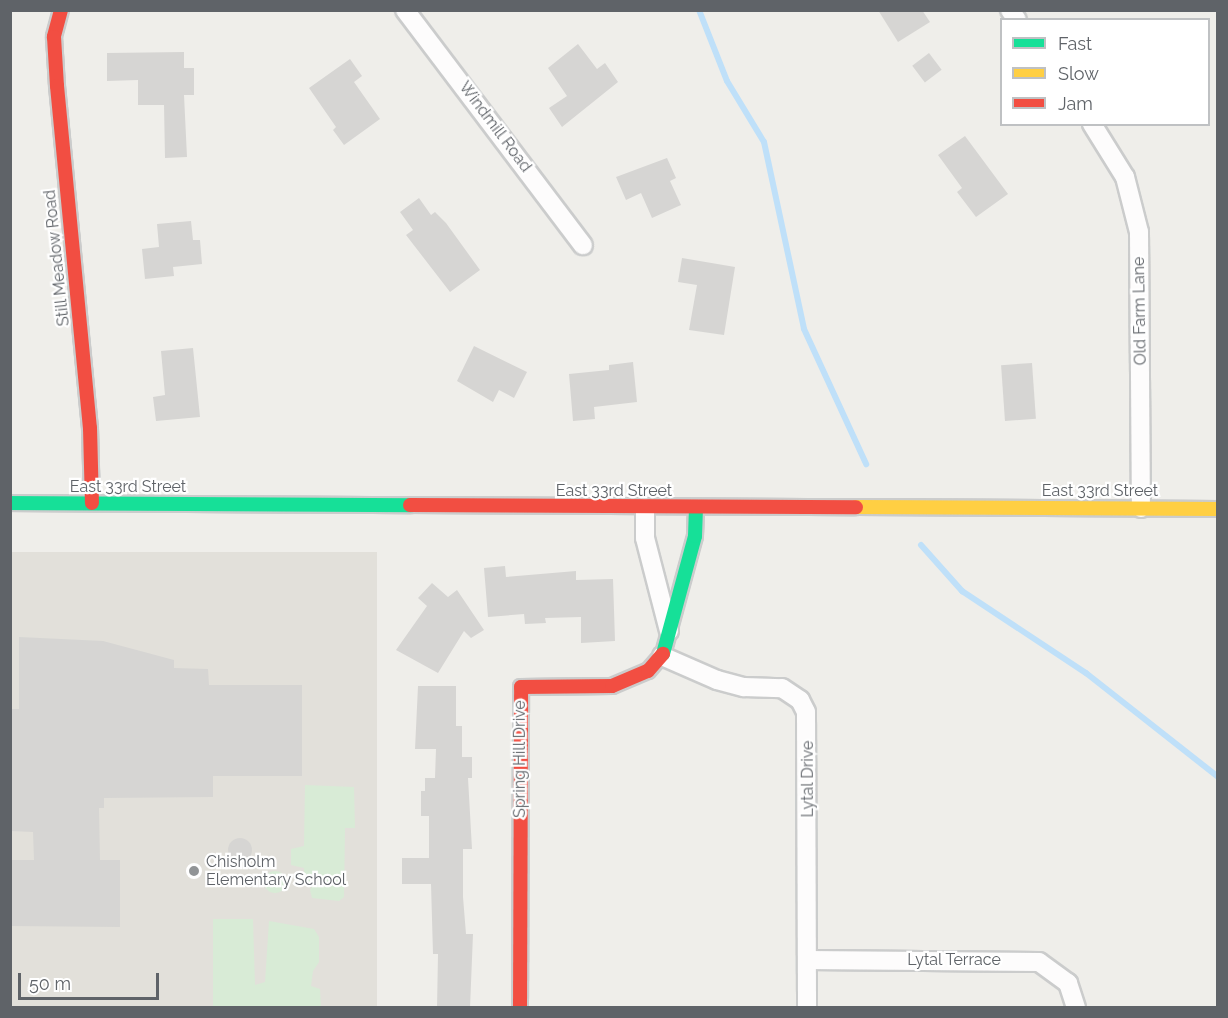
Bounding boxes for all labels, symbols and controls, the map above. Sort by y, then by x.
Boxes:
legend [1000,18,1210,126]
text: Fast [1058,33,1092,54]
text: Slow [1058,63,1099,84]
street label: Windmill Road [455,78,535,176]
text: Jam [1058,93,1093,114]
street label: Still Meadow Road [40,188,74,328]
street label: Old Farm Lane [1129,257,1151,365]
street label: East 33rd Street [70,477,186,497]
street label: East 33rd Street [556,481,672,501]
street label: East 33rd Street [1042,481,1158,501]
street label: Spring Hill Drive [510,700,530,818]
street label: Lytal Drive [798,740,818,818]
place label: Chisholm Elementary School [206,852,346,890]
marker: Chisholm Elementary School [187,864,201,878]
street label: Lytal Terrace [907,950,1001,970]
scale bar [21,961,162,999]
text: 50 m [29,973,71,994]

